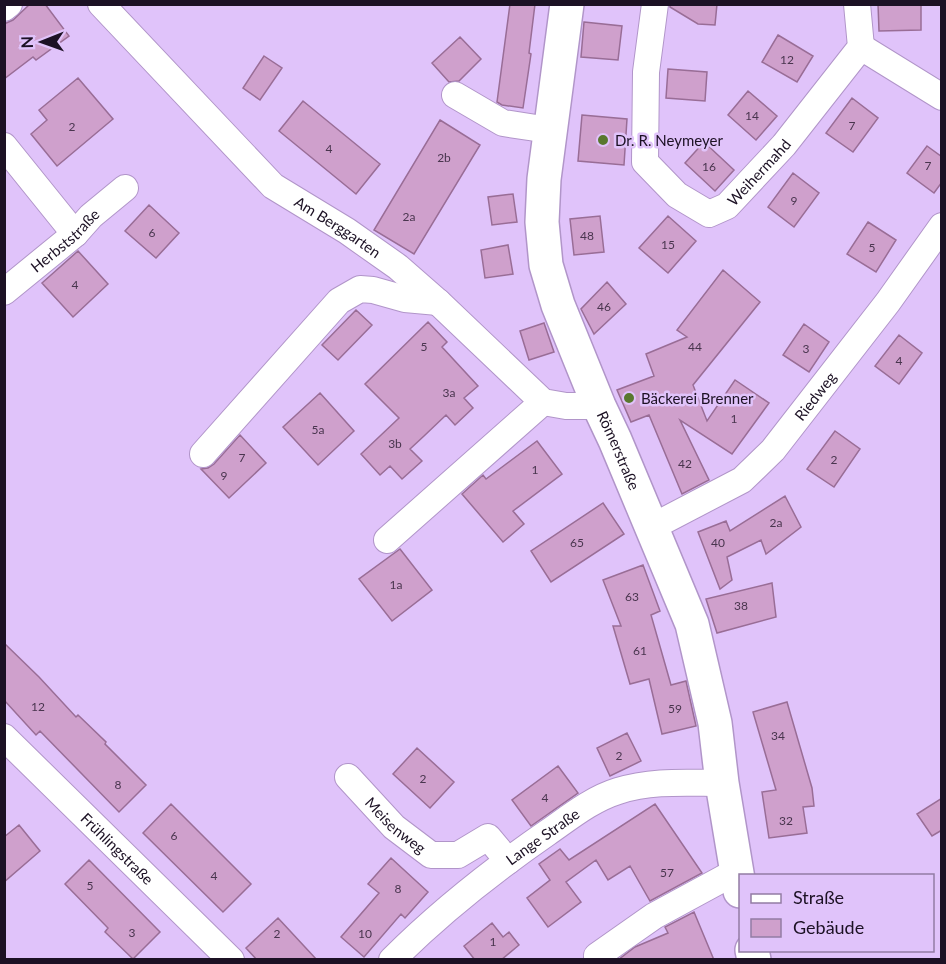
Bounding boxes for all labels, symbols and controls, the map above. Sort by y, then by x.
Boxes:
north arrow [12,12,72,72]
text: N [17,36,36,49]
house number: 12 [780,52,794,67]
house number: 14 [745,108,759,123]
house number: 7 [849,118,856,133]
house number: 2 [69,119,76,134]
place label: Dr. R. Neymeyer [615,131,723,149]
marker: Dr. R. Neymeyer [596,133,610,147]
street label: Weihermahd [723,135,794,209]
house number: 4 [326,141,333,156]
house number: 2b [437,150,451,165]
house number: 7 [925,158,932,173]
house number: 16 [702,159,716,174]
street label: Am Berggarten [291,192,385,261]
house number: 9 [791,193,798,208]
street label: Herbststraße [27,204,102,276]
house number: 2a [403,209,415,224]
house number: 6 [149,225,156,240]
house number: 48 [580,228,594,243]
house number: 15 [661,237,675,252]
house number: 5 [869,240,876,255]
house number: 4 [72,277,79,292]
house number: 46 [597,299,611,314]
house number: 5 [421,339,428,354]
house number: 44 [688,339,702,354]
house number: 3 [803,341,810,356]
house number: 4 [896,353,903,368]
street label: Riedweg [790,368,840,424]
house number: 3a [443,385,455,400]
place label: Bäckerei Brenner [641,389,754,407]
marker: Bäckerei Brenner [622,391,636,405]
street label: Römerstraße [594,408,644,493]
house number: 1 [731,411,738,426]
house number: 5a [312,422,324,437]
house number: 3b [388,436,402,451]
house number: 7 [239,450,246,465]
house number: 2 [831,452,838,467]
house number: 42 [678,456,692,471]
house number: 1 [532,462,539,477]
house number: 9 [221,468,228,483]
house number: 2a [770,515,782,530]
house number: 65 [570,535,584,550]
house number: 40 [711,535,725,550]
house number: 1a [390,577,402,592]
house number: 63 [625,589,639,604]
house number: 38 [734,598,748,613]
house number: 61 [633,643,647,658]
house number: 12 [31,699,45,714]
house number: 59 [668,701,682,716]
house number: 34 [771,728,785,743]
house number: 2 [616,748,623,763]
house number: 2 [420,771,427,786]
house number: 8 [115,777,122,792]
house number: 4 [542,790,549,805]
street label: Meisenweg [362,793,430,857]
street label: Lange Straße [502,804,583,868]
street label: Frühlingstraße [77,809,158,888]
house number: 32 [779,813,793,828]
house number: 6 [171,828,178,843]
house number: 57 [660,865,674,880]
house number: 4 [211,868,218,883]
legend [739,874,934,952]
house number: 5 [87,878,94,893]
house number: 8 [395,881,402,896]
text: Straße [793,886,844,908]
text: Gebäude [793,916,864,938]
house number: 3 [129,925,136,940]
house number: 2 [274,926,281,941]
house number: 10 [358,926,372,941]
house number: 1 [490,934,497,949]

